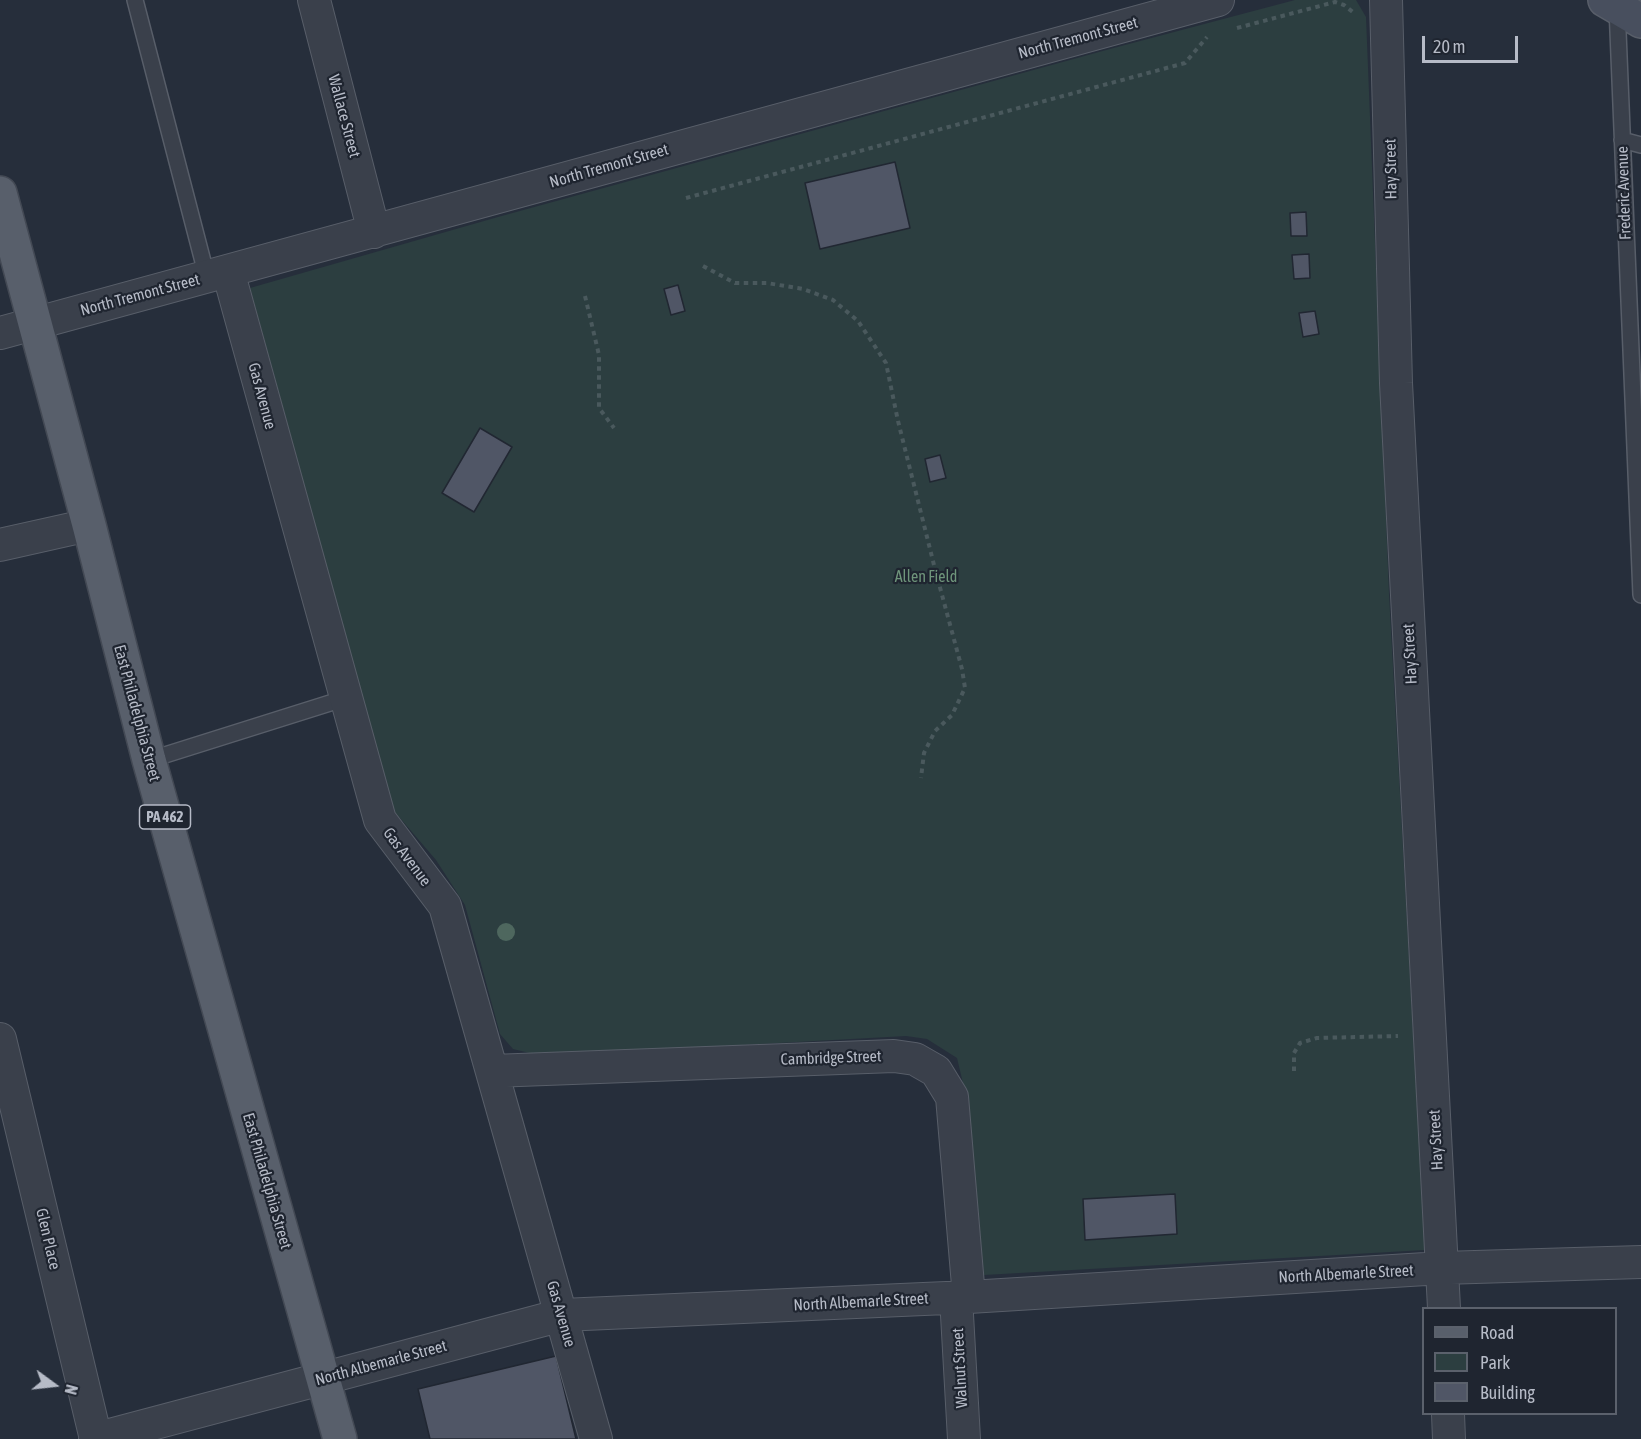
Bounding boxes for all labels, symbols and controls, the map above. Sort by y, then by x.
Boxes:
street label: North Tremont Street [1016,13,1140,63]
scale bar [1425,24,1521,62]
text: 20 m [1433,36,1465,57]
street label: Wallace Street [324,72,364,160]
street label: Hay Street [1381,139,1401,199]
street label: North Tremont Street [547,140,671,192]
street label: Frederic Avenue [1613,146,1635,240]
street label: North Tremont Street [78,270,202,320]
street label: Gas Avenue [244,361,280,431]
park label: Allen Field [895,567,957,587]
street label: Hay Street [1399,623,1421,685]
street label: East Philadelphia Street [110,643,164,783]
road number: PA 462 [140,805,190,829]
street label: Gas Avenue [379,824,435,890]
street label: Cambridge Street [780,1047,882,1069]
street label: Hay Street [1425,1109,1447,1171]
street label: East Philadelphia Street [238,1111,296,1251]
street label: Glen Place [32,1206,64,1272]
street label: North Albemarle Street [1278,1261,1414,1287]
street label: Gas Avenue [542,1279,580,1349]
street label: North Albemarle Street [793,1289,929,1315]
legend [1422,1307,1617,1415]
text: Road [1480,1322,1514,1343]
street label: Walnut Street [948,1327,972,1409]
street label: North Albemarle Street [313,1336,449,1390]
text: Park [1480,1352,1510,1373]
north arrow [24,1355,84,1415]
text: Building [1480,1382,1535,1403]
text: N [61,1383,81,1397]

